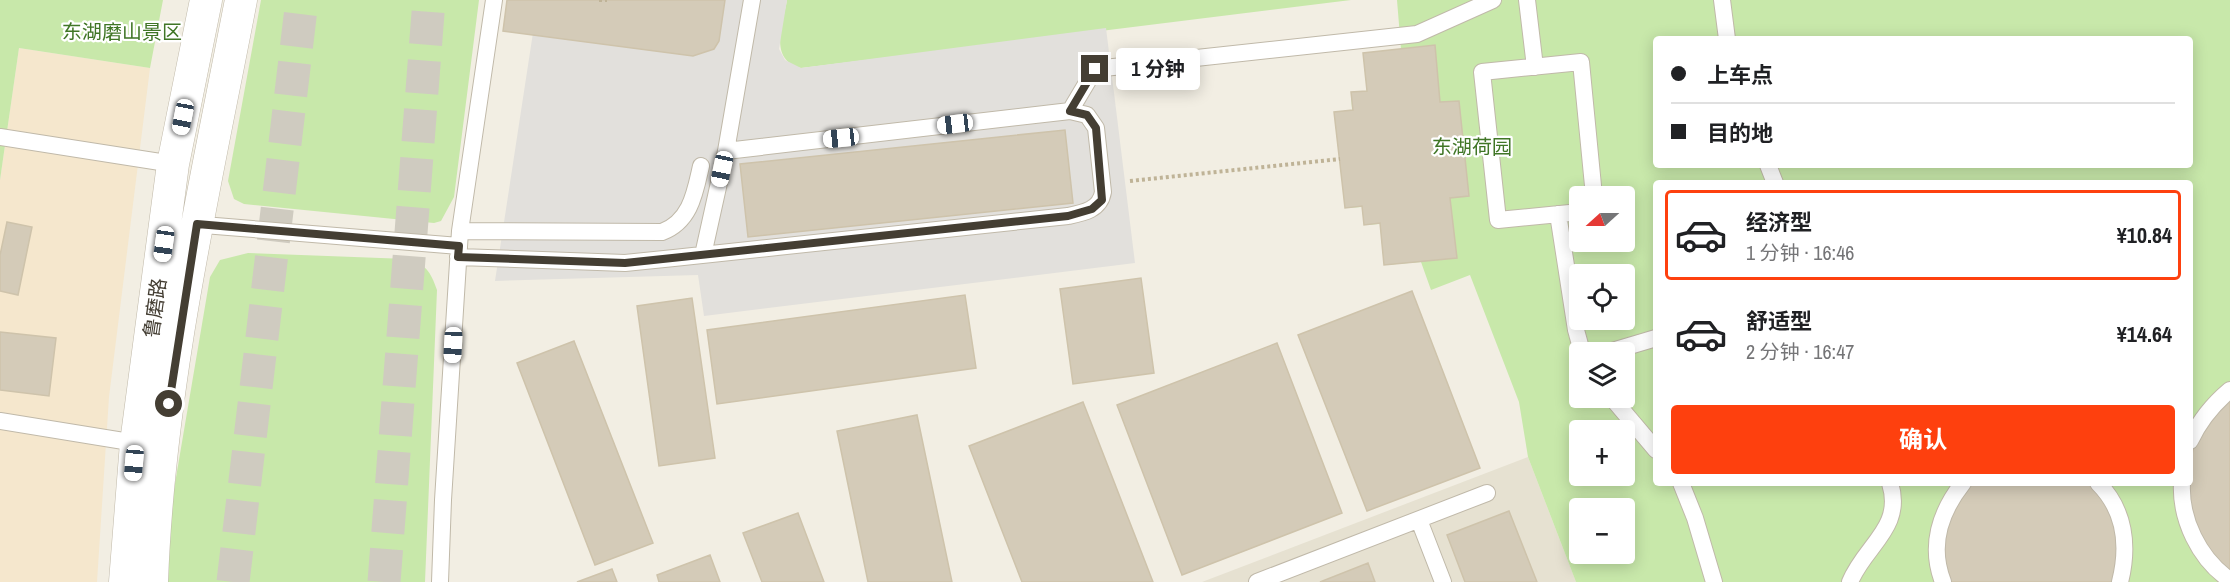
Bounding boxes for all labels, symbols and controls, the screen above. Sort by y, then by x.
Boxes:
park label: 东湖磨山景区 [62,18,182,45]
callout: 1 分钟 [1116,48,1200,90]
route end [1081,55,1108,82]
text: 1 分钟 [1131,55,1185,82]
text: 上车点 [1707,60,1773,90]
car [171,98,195,136]
car [936,113,974,135]
text: 目的地 [1707,118,1773,148]
car [822,127,860,149]
park label: 东湖荷园 [1432,133,1512,160]
car [709,150,735,188]
north arrow [1569,186,1635,252]
map controls [1569,186,1635,564]
text: 经济型 [1746,207,1812,237]
icon: car [1674,208,1728,262]
text: ¥10.84 [2117,220,2172,250]
car [153,225,175,263]
text: 1 分钟 · 16:46 [1746,239,1854,266]
button: locate [1569,264,1635,330]
street label: 鲁磨路 [137,276,172,340]
text: 舒适型 [1746,306,1812,336]
icon: car [1674,307,1728,361]
text: ¥14.64 [2117,319,2172,349]
car [443,327,463,363]
text: 2 分钟 · 16:47 [1746,338,1854,365]
button: layers [1569,342,1635,408]
route start [155,390,182,417]
button: 确认 [1671,405,2175,474]
button: + [1569,420,1635,486]
car [123,444,145,482]
button: − [1569,498,1635,564]

